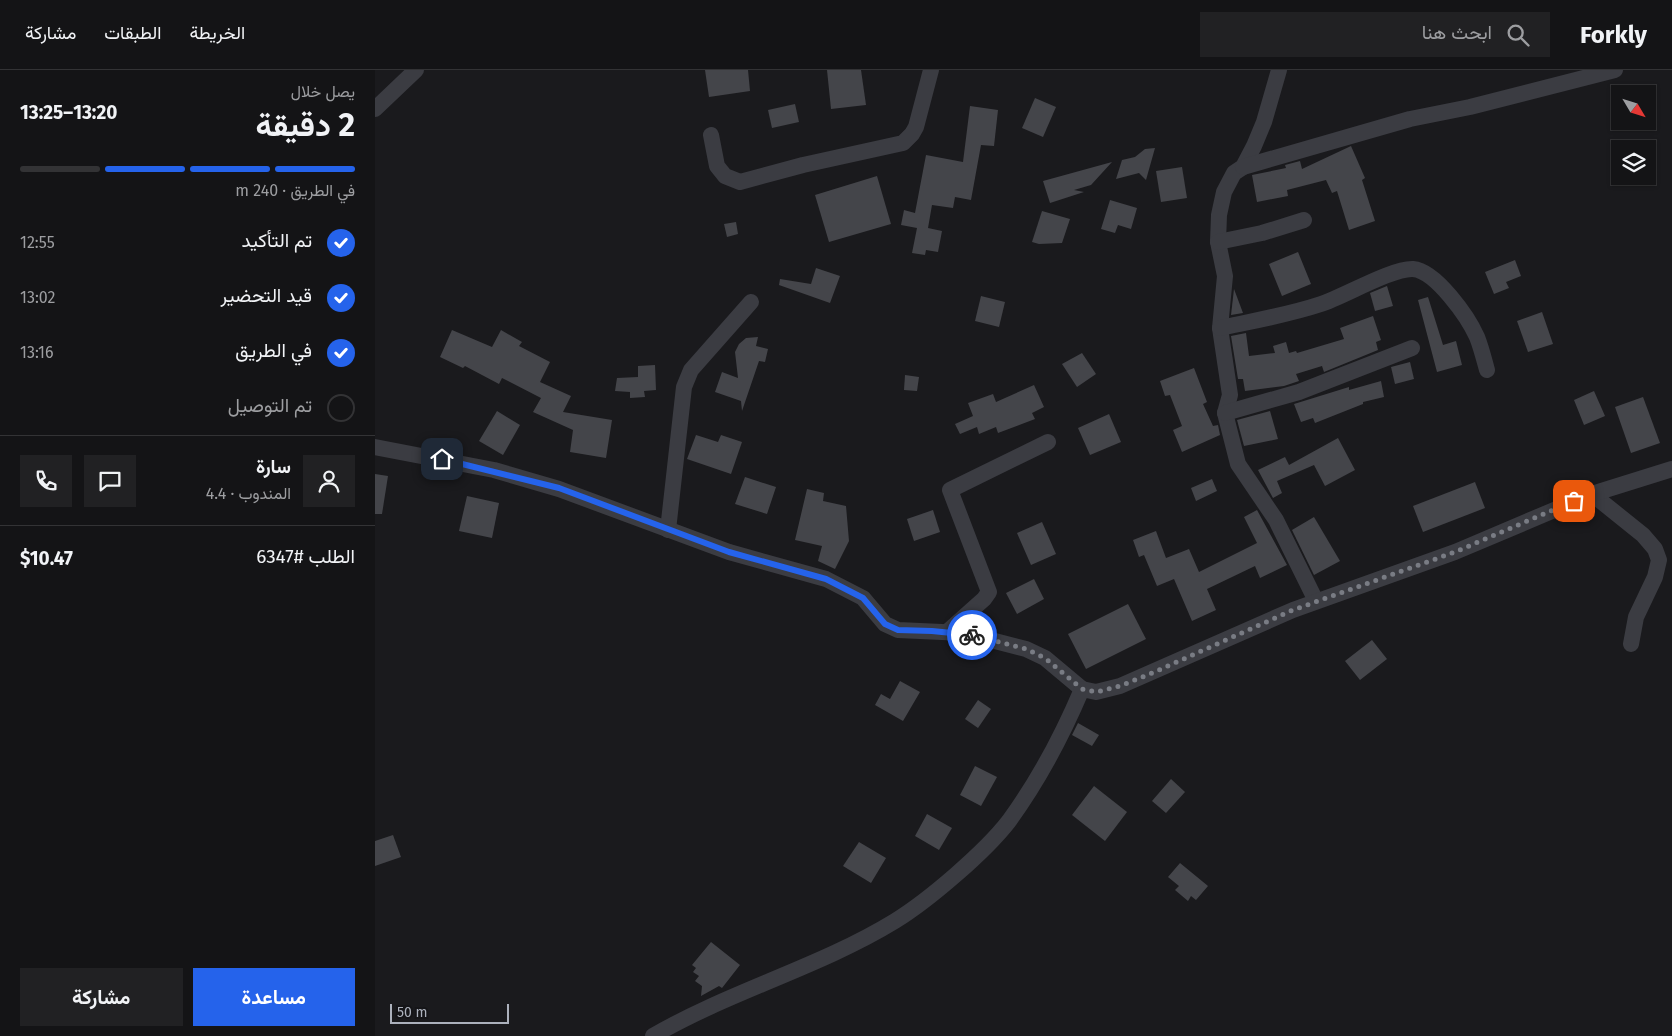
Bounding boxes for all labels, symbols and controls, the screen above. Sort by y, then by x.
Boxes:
search box [1200,12,1550,57]
text: ابحث هنا [1422,21,1492,44]
icon: search [1504,21,1532,49]
text: Forkly [1580,21,1647,49]
text: مشاركة [25,22,76,44]
text: الطبقات [104,22,161,44]
text: الخريطة [189,22,245,44]
text: يصل خلال [291,82,355,101]
north arrow [1611,85,1656,130]
map controls [1611,85,1656,185]
text: 13:20–13:25 [20,101,117,124]
text: 2 دقيقة [255,106,355,144]
button: layers [1611,140,1656,185]
text: في الطريق · 240 m [235,181,355,200]
text: تم التأكيد [242,229,312,252]
icon: check [327,229,355,257]
text: 12:55 [20,233,55,252]
text: قيد التحضير [220,284,312,307]
icon: check [327,284,355,312]
text: 13:02 [20,288,55,307]
text: في الطريق [235,339,312,362]
icon: check [327,339,355,367]
text: 13:16 [20,343,54,362]
text: تم التوصيل [228,394,312,417]
pin [421,438,463,480]
icon: home [428,445,456,473]
button: phone [20,455,72,507]
button: chat [84,455,136,507]
text: سارة [256,455,291,478]
button: person [303,455,355,507]
pin [1553,480,1595,522]
text: المندوب · 4.4 [206,484,291,503]
icon: bag [1560,487,1588,515]
text: الطلب #6347 [256,545,355,568]
text: $10.47 [20,547,73,570]
courier [947,610,997,660]
icon: bike [958,621,986,649]
button: مشاركة [20,968,183,1026]
button: مساعدة [193,968,355,1026]
scale bar [390,1001,509,1024]
text: 50 m [397,1004,428,1021]

